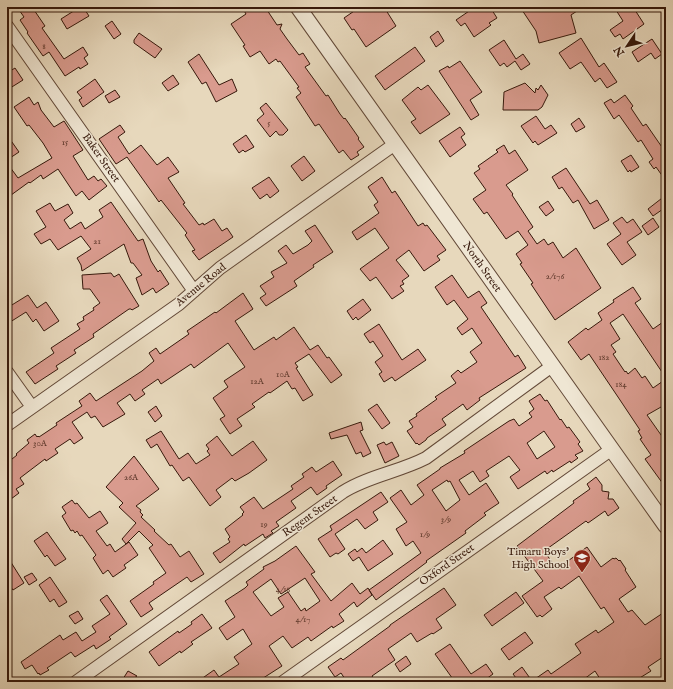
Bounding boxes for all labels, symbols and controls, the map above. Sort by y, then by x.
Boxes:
north arrow [607,26,647,66]
house number: 8 [42,41,46,52]
text: N [611,43,629,60]
house number: 5 [267,118,271,129]
street label: Baker Street [79,131,123,185]
house number: 15 [62,137,69,148]
house number: 21 [93,236,101,247]
street label: North Street [459,239,505,295]
street label: Avenue Road [172,260,229,310]
house number: 2/176 [546,271,565,282]
house number: 182 [598,352,610,363]
house number: 10A [276,369,291,380]
house number: 12A [250,376,265,387]
house number: 184 [615,379,627,390]
house number: 30A [33,438,48,449]
house number: 26A [124,472,139,483]
street label: Regent Street [280,492,340,540]
house number: 3/9 [441,514,451,525]
house number: 19 [260,519,268,530]
house number: 1/9 [420,529,430,540]
street label: Oxford Street [417,541,477,589]
place label: Timaru Boys' High School [507,545,569,572]
school or university icon: Timaru Boys' High School [572,548,592,573]
house number: 4/18 [276,584,291,595]
house number: 4/17 [295,614,311,625]

